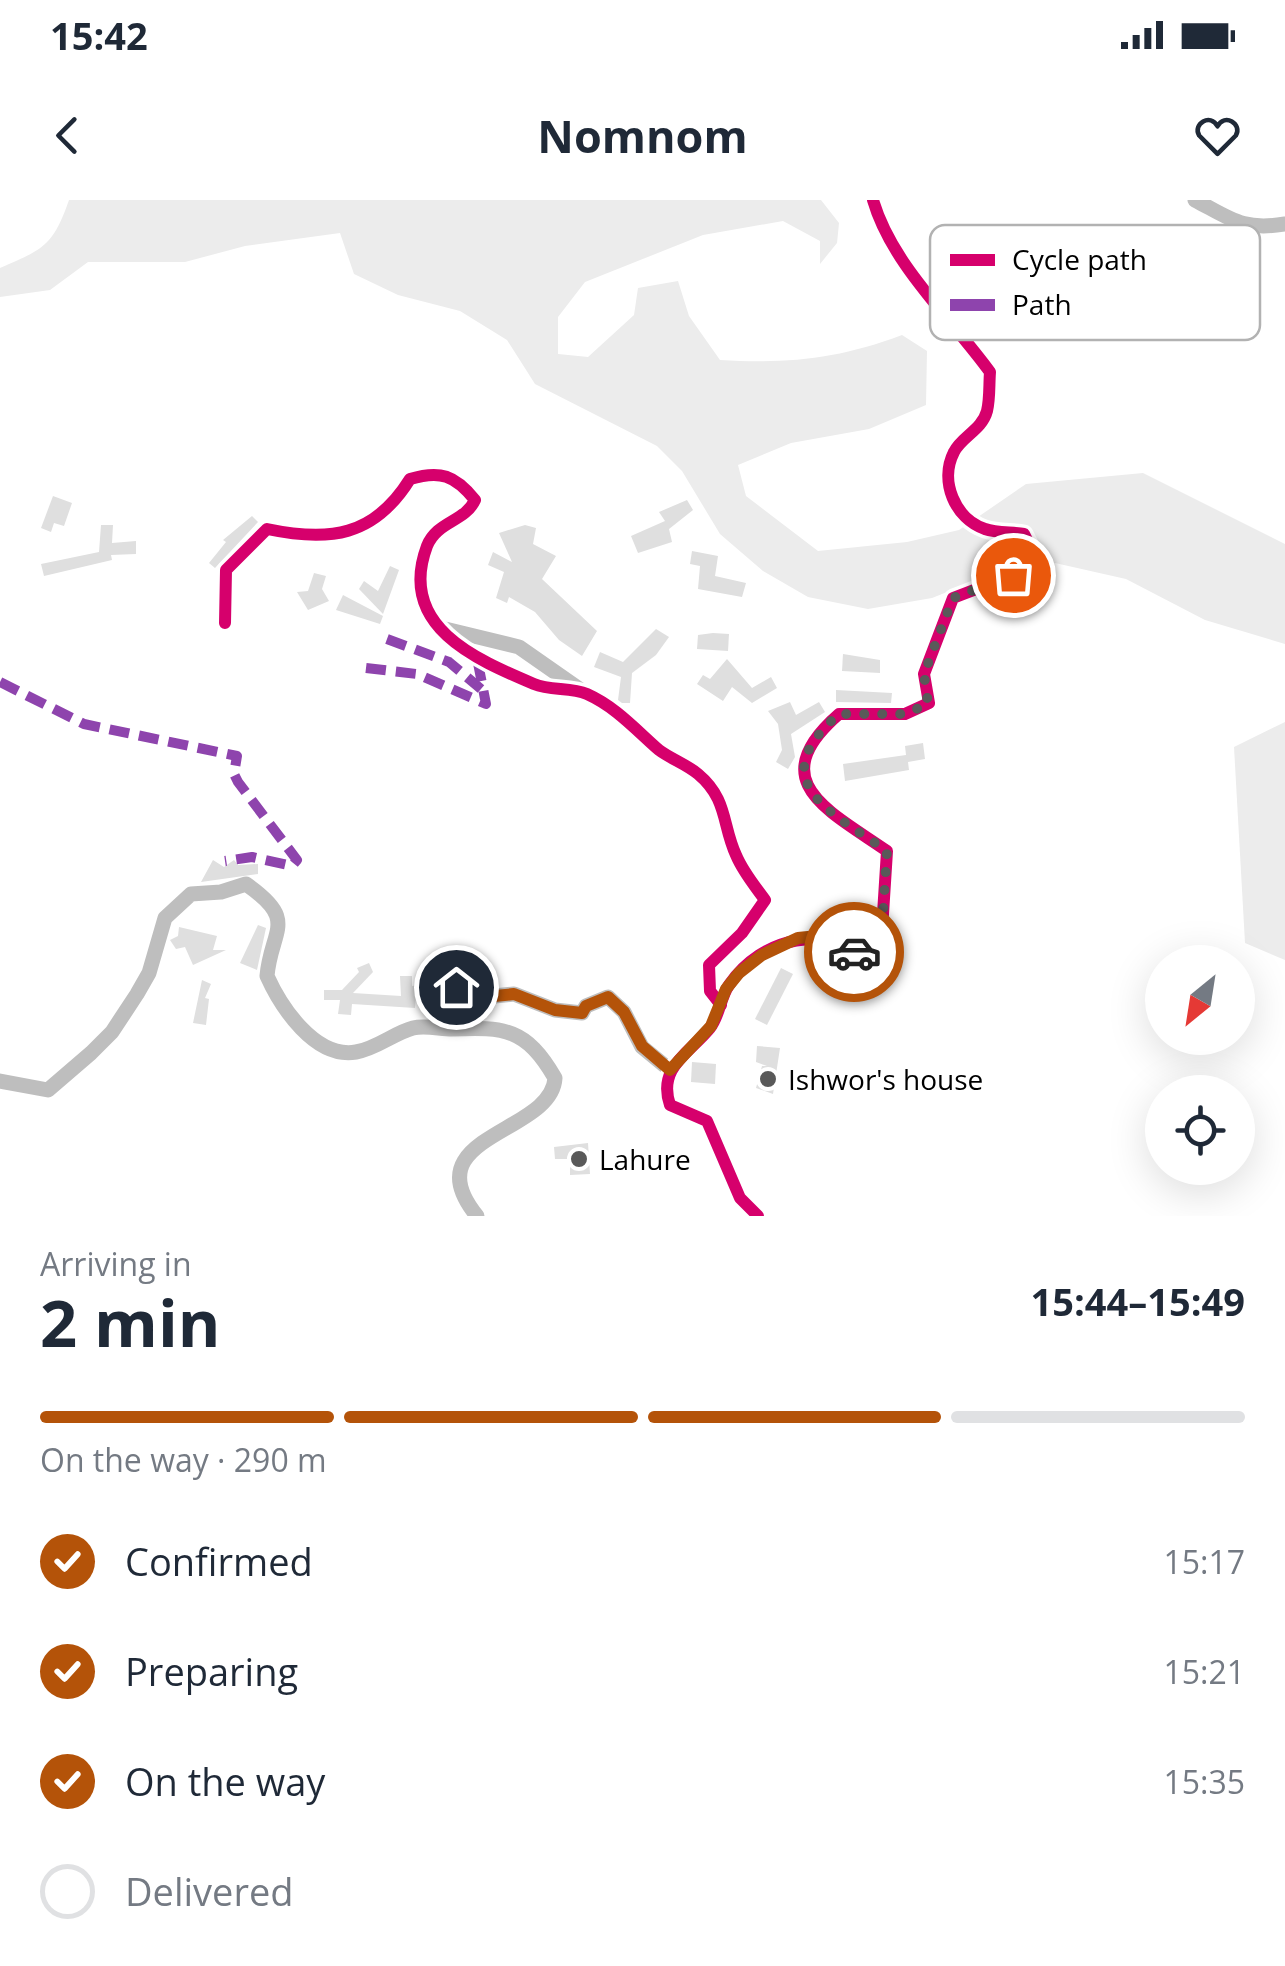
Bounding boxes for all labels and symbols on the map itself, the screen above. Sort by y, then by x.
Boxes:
legend [930,225,1260,340]
text: Cycle path [1012,240,1147,278]
text: Path [1012,285,1072,323]
pin [971,533,1056,618]
courier [804,902,904,1002]
pin [414,945,499,1030]
north arrow [1145,945,1255,1055]
place label: Ishwor's house [788,1060,983,1098]
marker: Ishwor's house [757,1068,779,1090]
place label: Lahure [599,1140,691,1178]
marker: Lahure [568,1148,590,1170]

